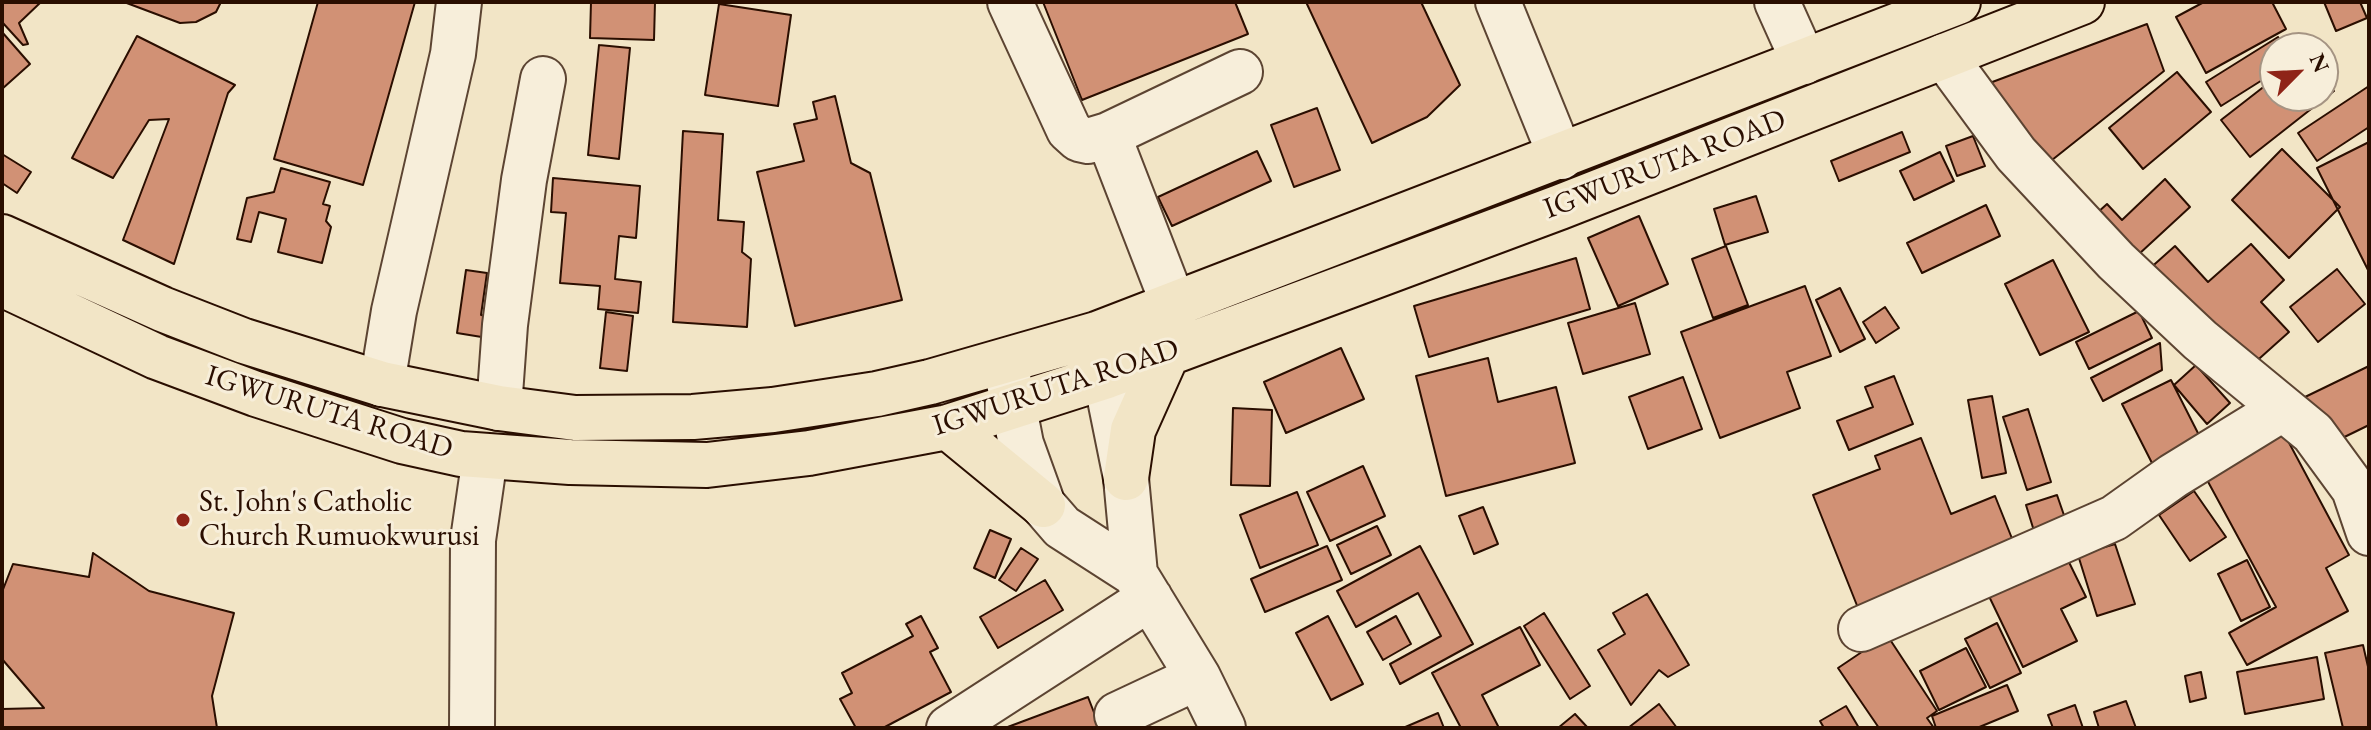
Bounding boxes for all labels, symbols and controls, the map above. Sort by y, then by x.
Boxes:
north arrow [2259,32,2339,112]
text: N [2303,49,2336,77]
street label: IGWURUTA ROAD [1539,102,1791,228]
street label: IGWURUTA ROAD [929,331,1183,445]
street label: IGWURUTA ROAD [201,358,457,468]
place label: St. John's Catholic Church Rumuokwurusi [199,485,479,556]
marker: St. John's Catholic Church Rumuokwurusi [174,511,192,529]

